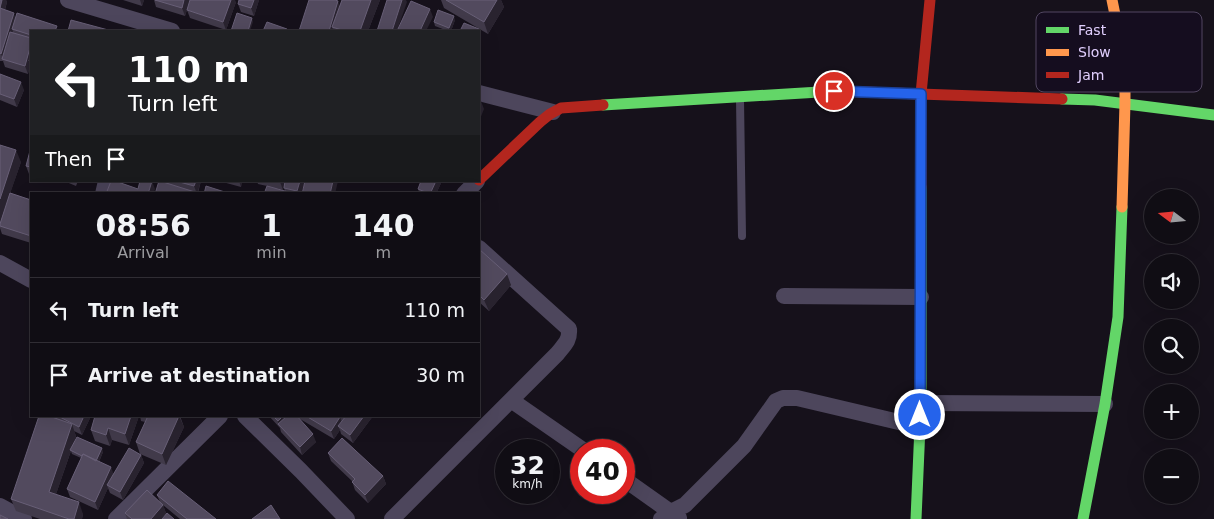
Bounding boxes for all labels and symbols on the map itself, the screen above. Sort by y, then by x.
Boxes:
legend [1036,12,1202,92]
text: Fast [1078,22,1107,38]
text: Slow [1078,44,1111,60]
text: Jam [1077,67,1104,83]
pin [813,70,855,112]
north arrow [1144,189,1199,244]
position arrow [893,388,945,440]
speed limit sign: 40 [570,439,635,504]

